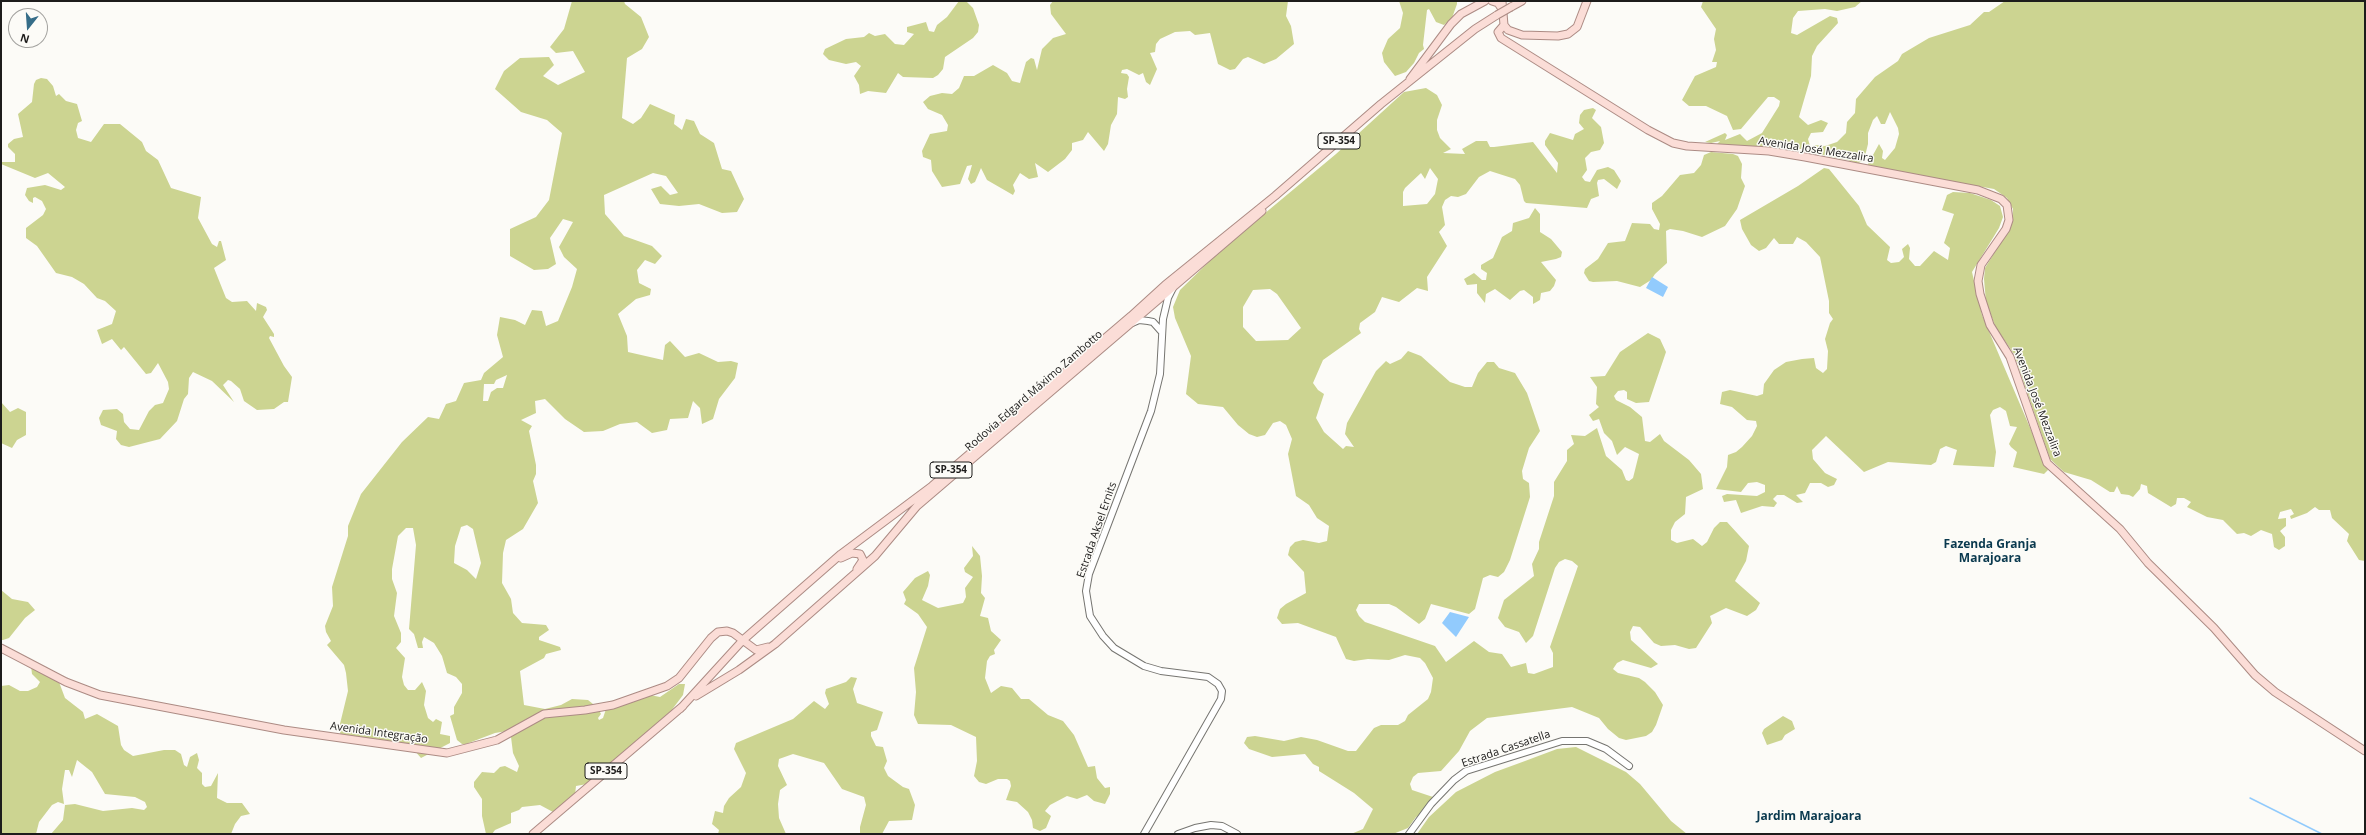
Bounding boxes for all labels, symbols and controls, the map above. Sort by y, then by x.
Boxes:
north arrow [8,8,48,48]
text: N [18,31,31,47]
road number: SP-354 [1318,133,1360,149]
street label: Avenida José Mezzalira [1758,134,1874,166]
street label: Rodovia Edgard Máximo Zambotto [963,328,1105,454]
street label: Avenida José Mezzalira [2010,345,2064,459]
road number: SP-354 [930,462,972,478]
street label: Estrada Aksel Ernits [1074,480,1120,580]
district label: Fazenda Granja Marajoara [1944,538,2036,566]
street label: Avenida Integração [329,720,429,746]
street label: Estrada Cassatella [1460,728,1552,770]
road number: SP-354 [585,763,627,779]
district label: Jardim Marajoara [1756,810,1862,824]

